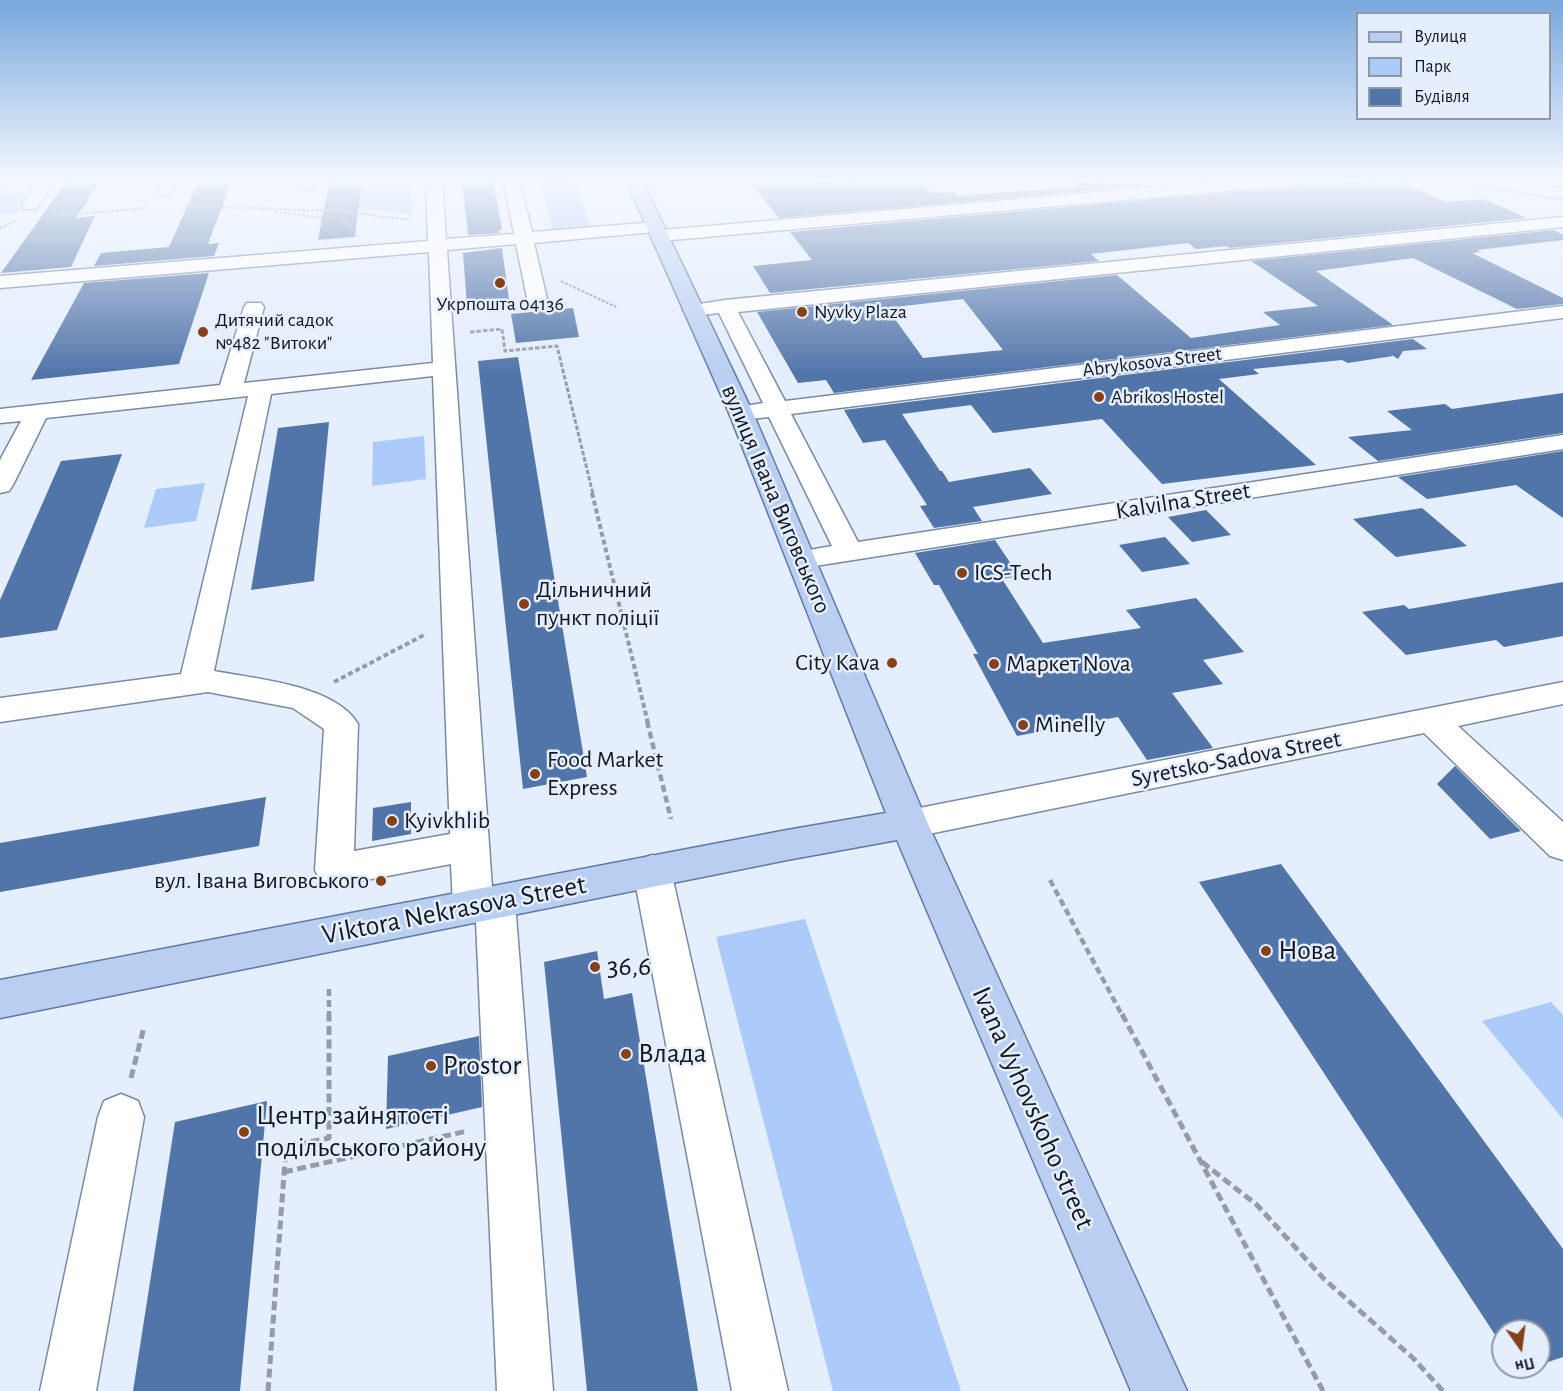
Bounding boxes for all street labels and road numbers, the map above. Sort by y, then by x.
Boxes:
street label: Abrykosova Street [1081,342,1223,382]
street label: вулиця Івана Виговського [715,380,837,618]
street label: Kalvilna Street [1114,476,1252,526]
street label: Syretsko-Sadova Street [1129,725,1343,793]
street label: Viktora Nekrasova Street [319,868,589,952]
street label: Ivana Vyhovskoho street [964,982,1102,1234]

